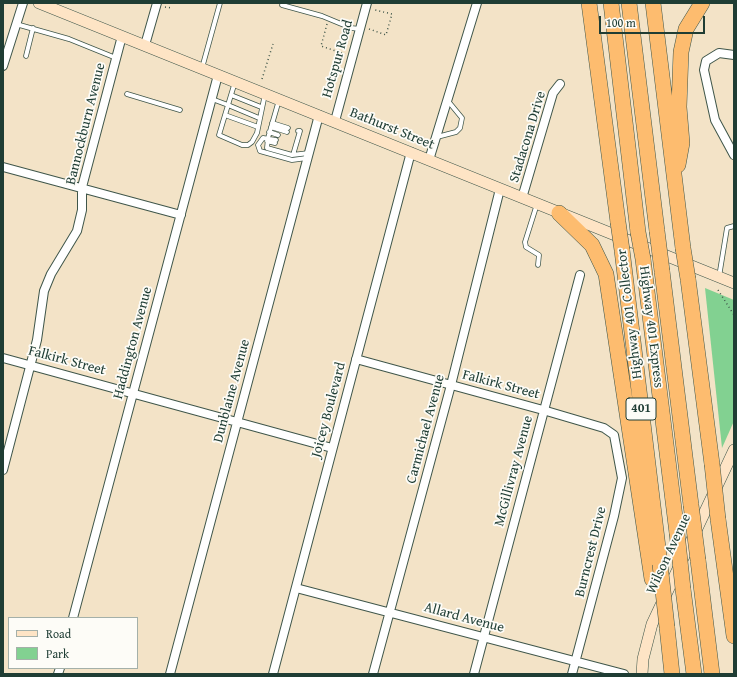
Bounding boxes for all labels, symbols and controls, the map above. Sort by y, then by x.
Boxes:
scale bar [601,8,707,34]
text: 100 m [606,14,636,31]
street label: Hotspur Road [319,18,357,100]
street label: Bannockburn Avenue [63,61,109,187]
street label: Stadacona Drive [506,89,550,185]
street label: Bathurst Street [347,104,437,154]
street label: Highway 401 Collector [614,248,646,380]
street label: Highway 401 Express [635,265,667,389]
street label: Haddington Avenue [110,285,156,401]
street label: Dunblaine Avenue [210,338,254,444]
street label: Falkirk Street [27,343,107,379]
street label: Joicey Boulevard [308,361,350,459]
street label: Falkirk Street [461,367,541,403]
street label: Carmichael Avenue [403,373,449,485]
road number: 401 [626,398,656,420]
street label: McGillivray Avenue [491,414,537,528]
street label: Burncrest Drive [572,505,610,599]
street label: Wilson Avenue [643,511,695,597]
street label: Allard Avenue [422,599,506,637]
legend [8,617,138,669]
text: Road [46,625,71,642]
text: Park [46,645,69,662]

